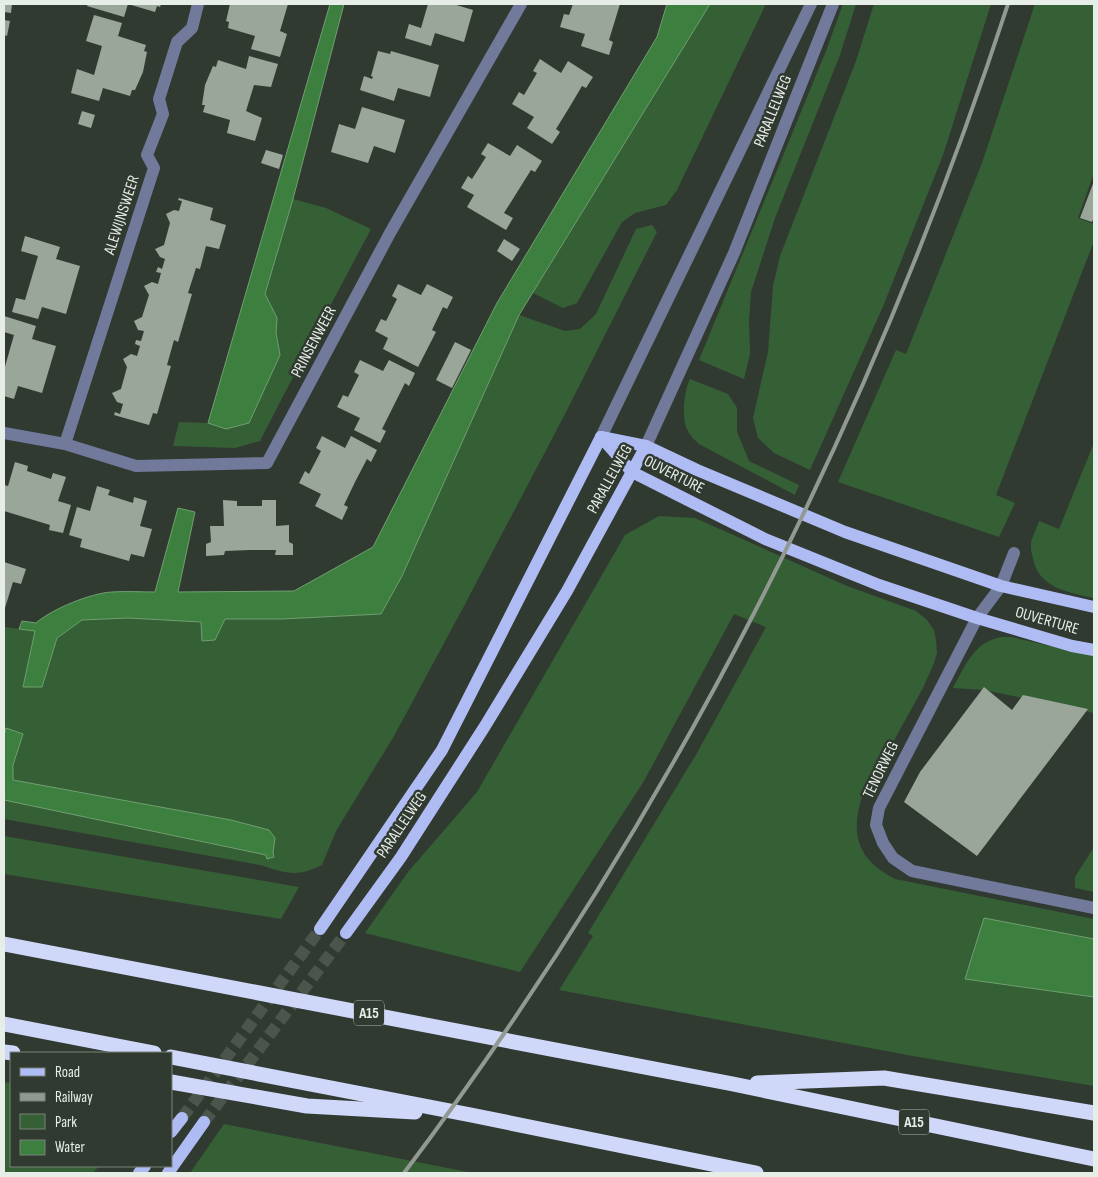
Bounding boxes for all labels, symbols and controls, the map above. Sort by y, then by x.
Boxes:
street label: PARALLELWEG [750,72,796,150]
street label: ALEWIJNSWEER [100,173,144,258]
street label: PRINSENWEER [287,303,341,381]
street label: PARALLELWEG [583,441,637,517]
street label: OUVERTURE [641,452,707,498]
street label: OUVERTURE [1013,603,1081,639]
street label: TENORWEG [859,738,903,802]
street label: PARALLELWEG [373,788,431,862]
road number: A15 [354,1000,384,1026]
legend [10,1052,172,1167]
text: Road [55,1063,80,1082]
text: Railway [55,1088,93,1107]
road number: A15 [899,1110,929,1134]
text: Park [55,1113,77,1132]
text: Water [55,1138,86,1157]

